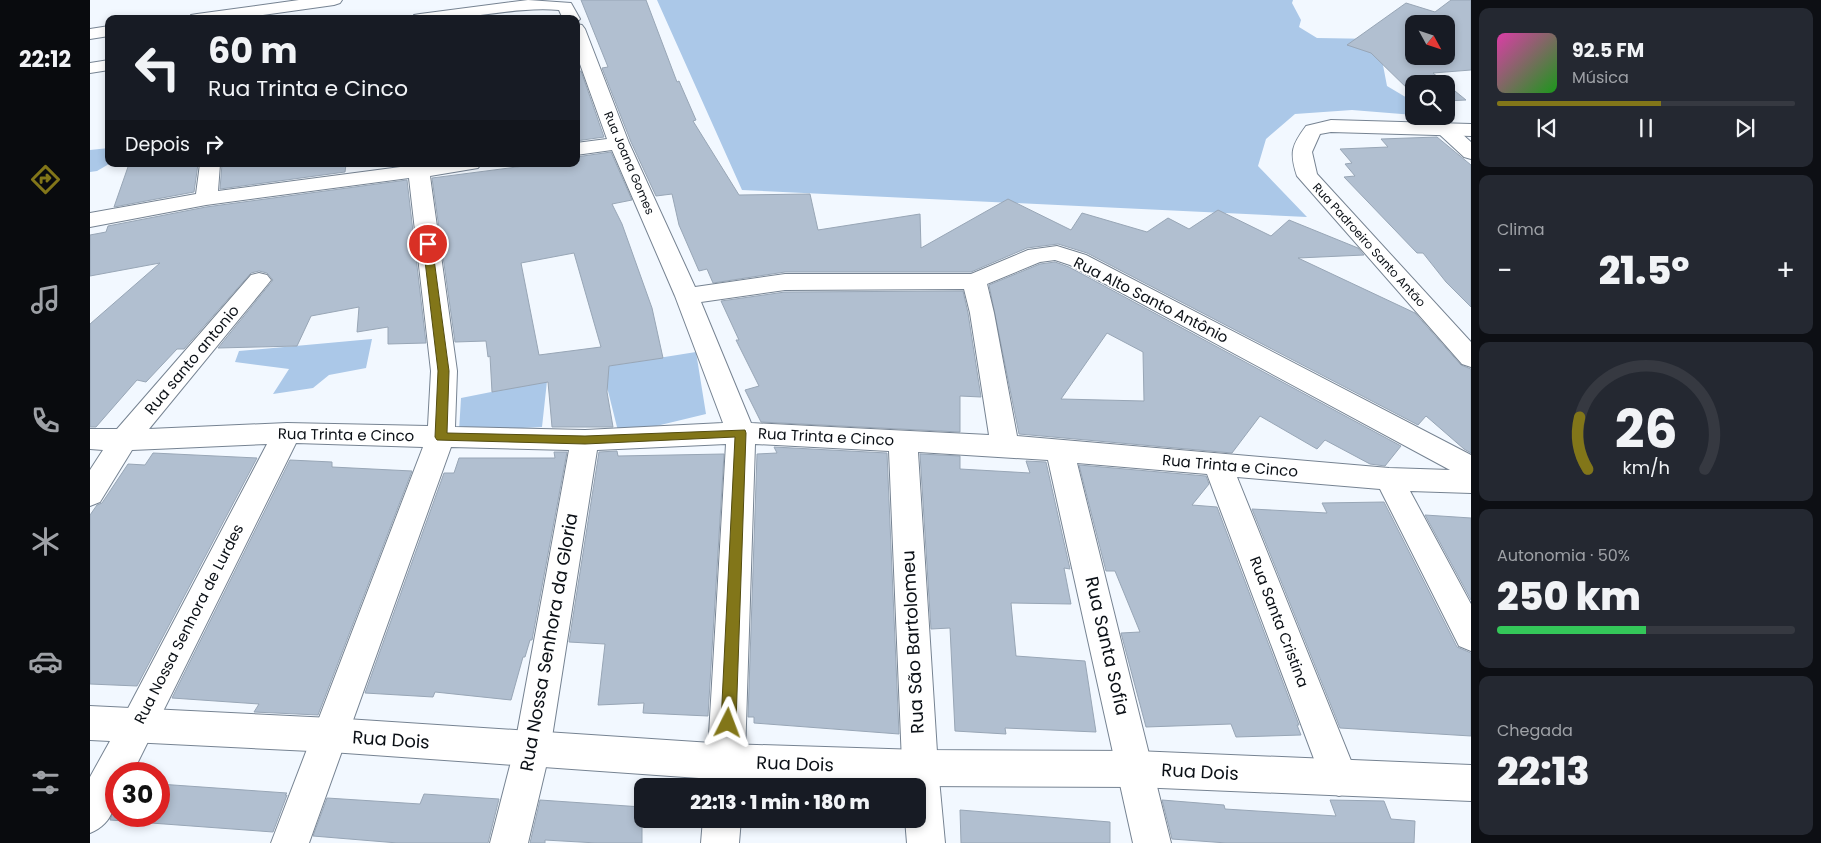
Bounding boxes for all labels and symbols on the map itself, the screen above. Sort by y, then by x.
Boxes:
north arrow [1405,15,1455,65]
street label: Rua Joana Gomes [600,109,659,217]
street label: Rua Padroeiro Santo Antão [1309,179,1430,311]
pin [407,223,449,265]
street label: Rua Alto Santo Antônio [1070,251,1232,348]
street label: Rua santo antonio [139,300,244,419]
street label: Rua Trinta e Cinco [757,422,895,451]
street label: Rua Trinta e Cinco [278,423,414,446]
street label: Rua Trinta e Cinco [1161,449,1299,482]
street label: Rua Nossa Senhora da Gloria [513,511,584,773]
street label: Rua Nossa Senhora de Lurdes [129,520,248,727]
street label: Rua São Bartolomeu [895,550,930,734]
street label: Rua Santa Cristina [1245,553,1314,690]
street label: Rua Santa Sofia [1079,574,1136,718]
position arrow [701,696,753,748]
street label: Rua Dois [351,724,431,755]
street label: Rua Dois [756,750,834,777]
street label: Rua Dois [1161,757,1239,786]
speed limit sign: 30 [105,762,170,827]

